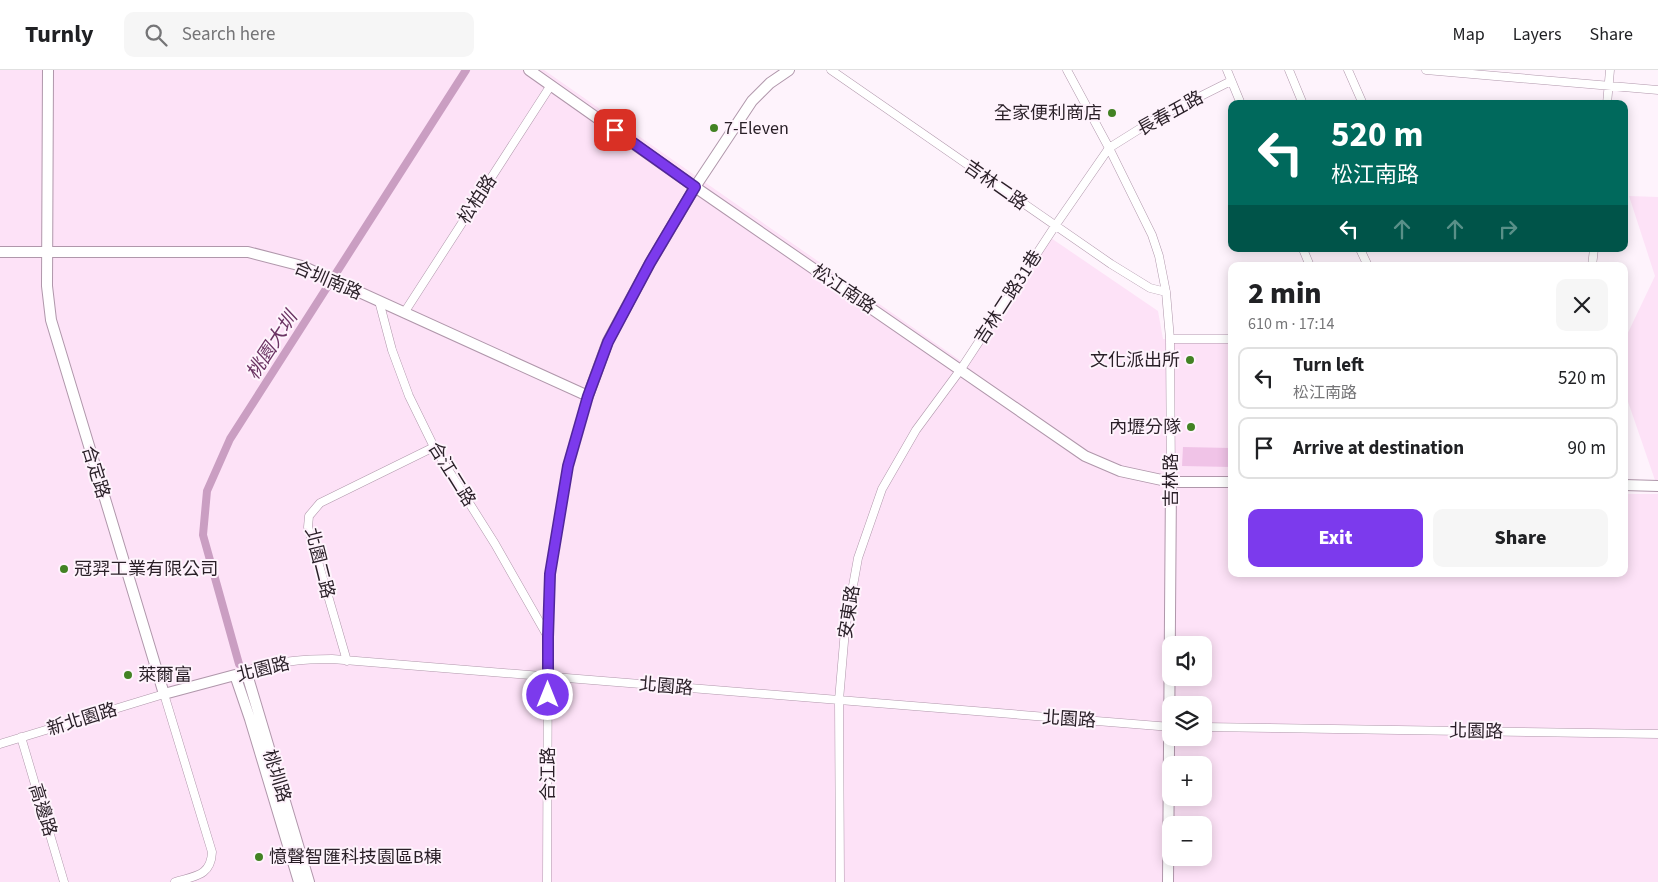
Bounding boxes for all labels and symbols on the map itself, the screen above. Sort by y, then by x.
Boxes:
street label: 長春五路 [1133,85,1208,142]
place label: 全家便利商店 [994,101,1102,126]
marker: 全家便利商店 [1106,107,1118,119]
pin [594,109,636,151]
place label: 7-Eleven [724,116,789,141]
marker: 7-Eleven [708,122,720,134]
street label: 吉林二路 [959,155,1032,216]
street label: 松柏路 [452,170,503,229]
street label: 吉林二路31巷 [969,245,1048,349]
street label: 合圳南路 [290,255,366,306]
street label: 松江南路 [807,259,881,320]
water label: 桃園大圳 [240,304,306,385]
place label: 文化派出所 [1090,348,1180,373]
marker: 文化派出所 [1184,354,1196,366]
place label: 內壢分隊 [1109,415,1181,440]
marker: 內壢分隊 [1185,421,1197,433]
street label: 合江二路 [422,437,481,511]
street label: 合定路 [76,443,115,502]
street label: 吉林路 [1159,453,1184,507]
street label: 北園二路 [299,525,340,601]
place label: 冠羿工業有限公司 [74,557,218,582]
marker: 冠羿工業有限公司 [58,563,70,575]
street label: 安東路 [833,583,866,641]
street label: 北園路 [234,651,292,688]
place label: 萊爾富 [138,663,192,688]
position arrow [521,668,573,720]
marker: 萊爾富 [122,669,134,681]
street label: 北園路 [638,672,694,701]
street label: 新北園路 [44,697,120,742]
street label: 北園路 [1041,705,1097,734]
street label: 北園路 [1449,719,1503,744]
street label: 桃圳路 [257,747,296,806]
street label: 合江路 [536,747,561,801]
street label: 高邊路 [23,781,62,840]
place label: 憶聲智匯科技園區B棟 [269,845,442,870]
marker: 憶聲智匯科技園區B棟 [253,851,265,863]

